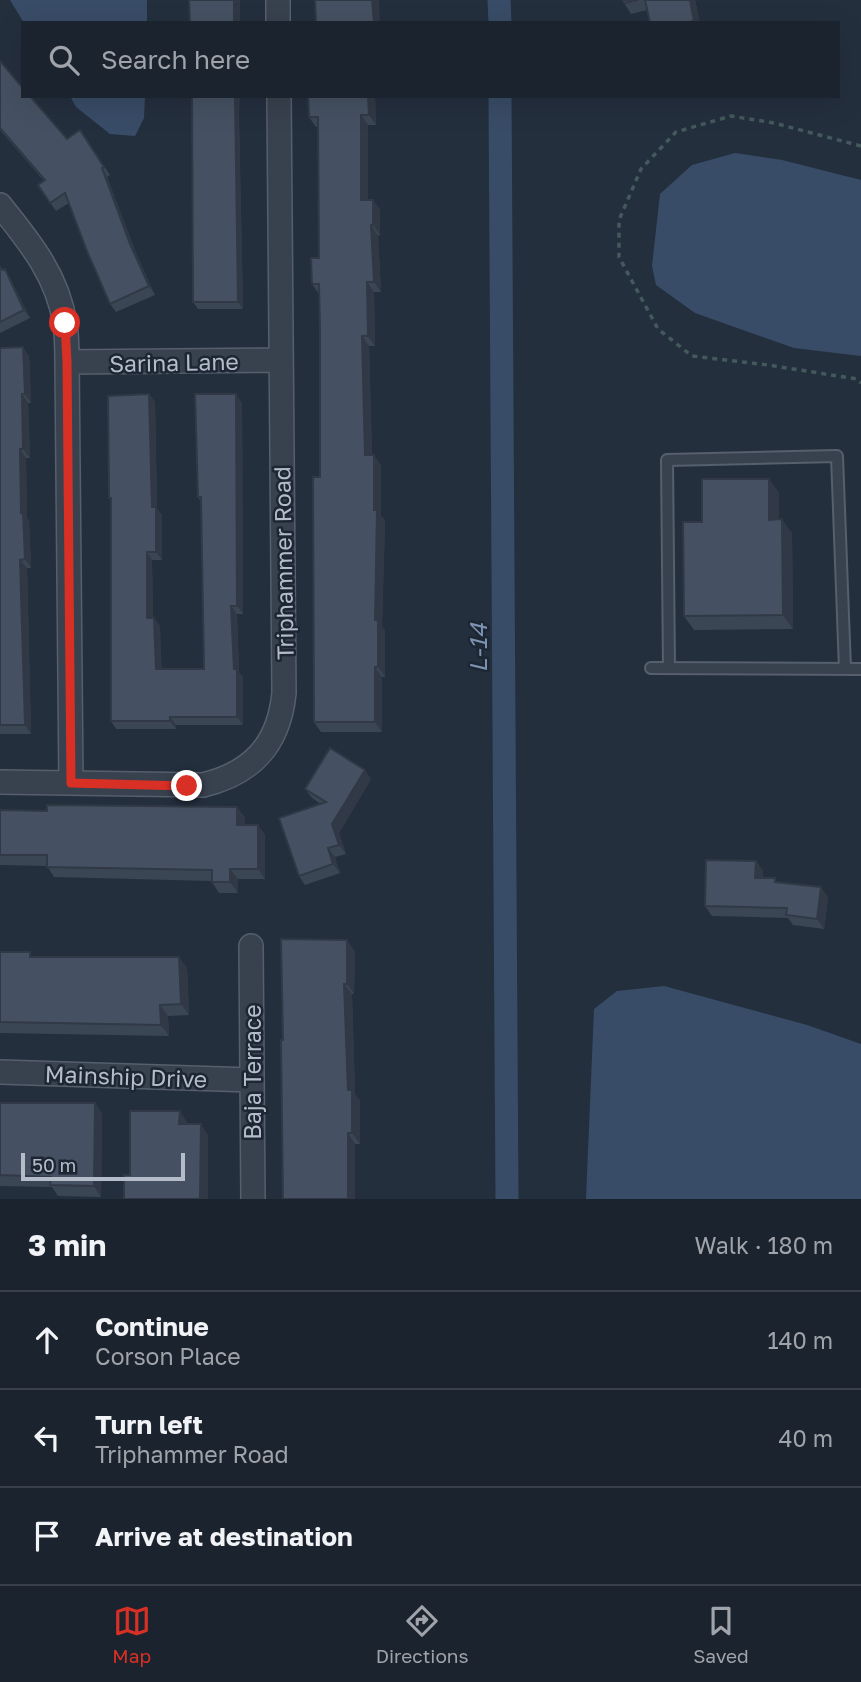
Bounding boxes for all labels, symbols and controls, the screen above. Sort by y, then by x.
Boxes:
search box [21,21,840,98]
icon: search [45,41,83,79]
text: Search here [101,44,250,75]
route start [49,307,80,338]
street label: Sarina Lane [109,347,239,377]
street label: Triphammer Road [267,466,299,660]
water label: L-14 [463,622,492,673]
route end [171,770,202,801]
street label: Baja Terrace [238,1004,266,1140]
street label: Mainship Drive [44,1059,208,1093]
scale bar [21,1150,186,1182]
text: 50 m [32,1153,76,1176]
text: 3 min [28,1227,106,1263]
text: Walk · 180 m [695,1231,833,1259]
text: Continue [95,1311,209,1342]
icon: ahead [28,1321,66,1359]
text: 140 m [767,1326,833,1354]
text: Corson Place [95,1342,241,1370]
text: Turn left [95,1409,203,1440]
icon: left [28,1419,66,1457]
text: 40 m [779,1424,833,1452]
text: Triphammer Road [95,1440,289,1468]
icon: arrive [28,1517,66,1555]
text: Arrive at destination [95,1521,353,1552]
tab: Map [112,1602,151,1667]
tab: Directions [376,1602,469,1667]
tab: Saved [693,1602,749,1667]

